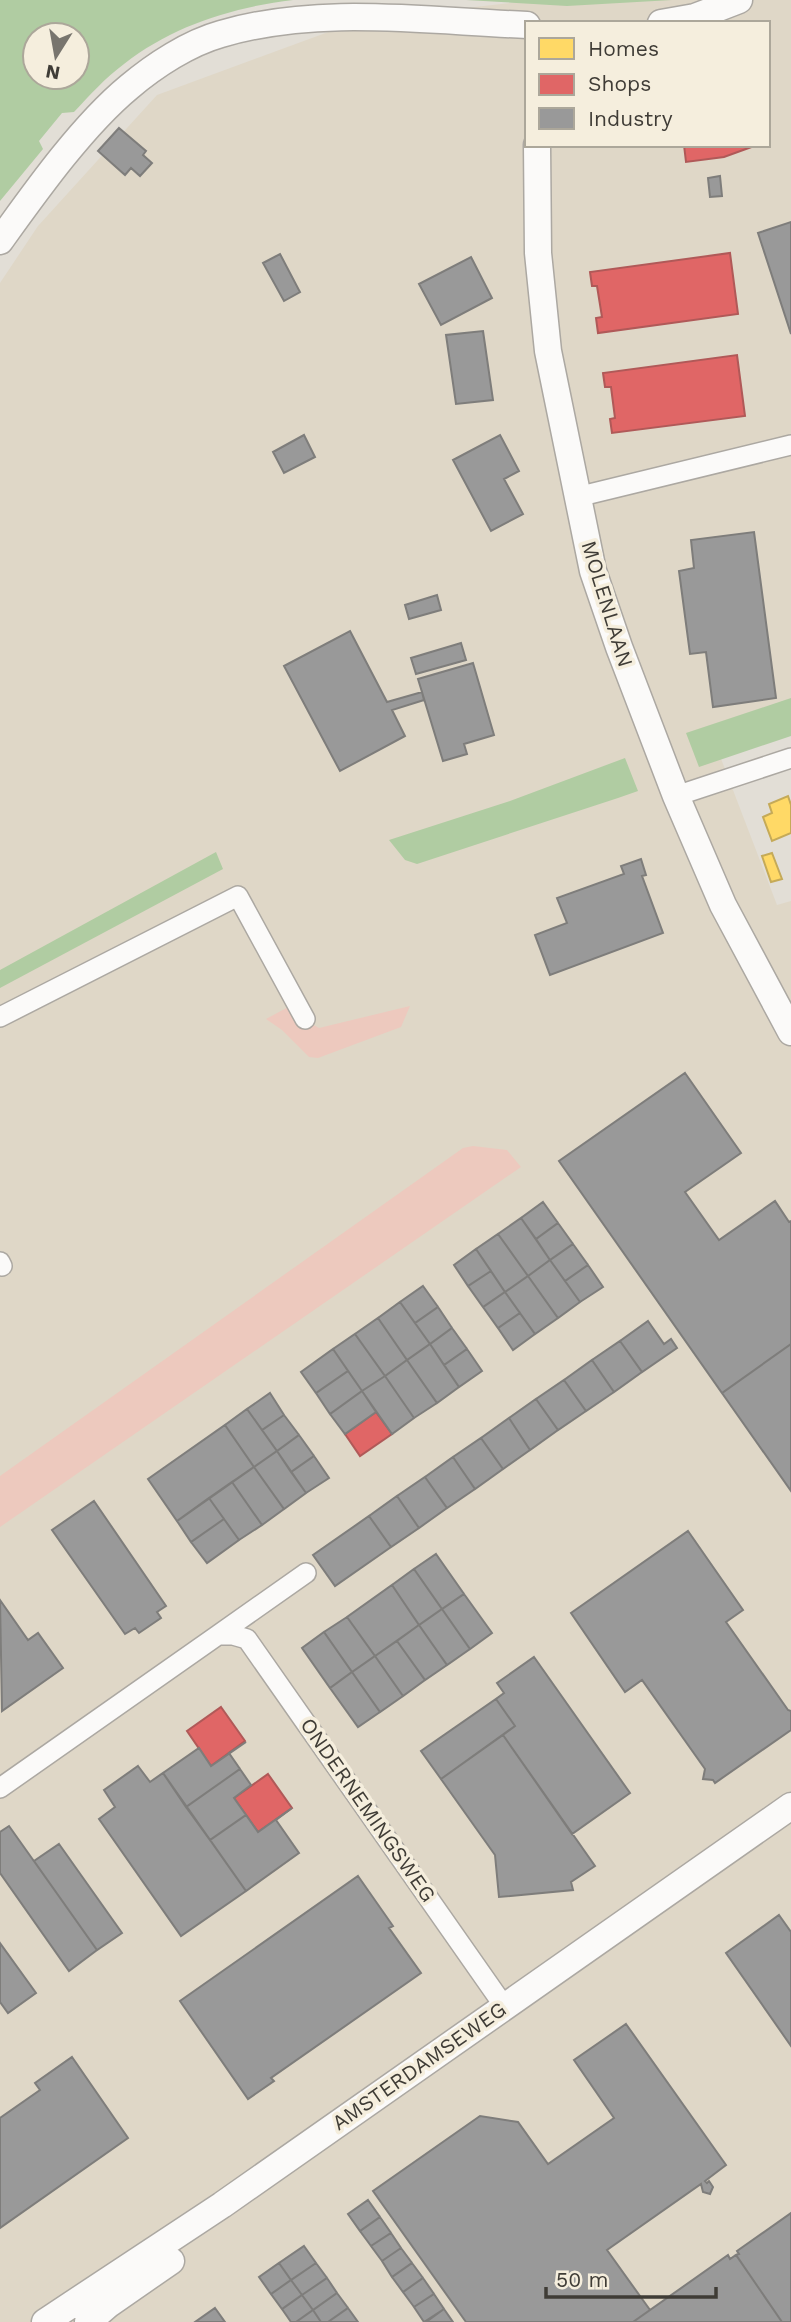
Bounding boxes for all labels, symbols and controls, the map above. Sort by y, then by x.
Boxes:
north arrow [21,21,91,91]
legend [525,21,770,147]
text: Homes [588,36,659,61]
text: N [44,60,62,85]
text: Shops [588,71,651,96]
text: Industry [588,106,673,131]
street label: MOLENLAAN [576,538,639,670]
street label: ONDERNEMINGSWEG [295,1713,441,1907]
street label: AMSTERDAMSEWEG [327,1996,510,2135]
scale bar [546,2256,716,2300]
text: 50 m [556,2267,608,2292]

